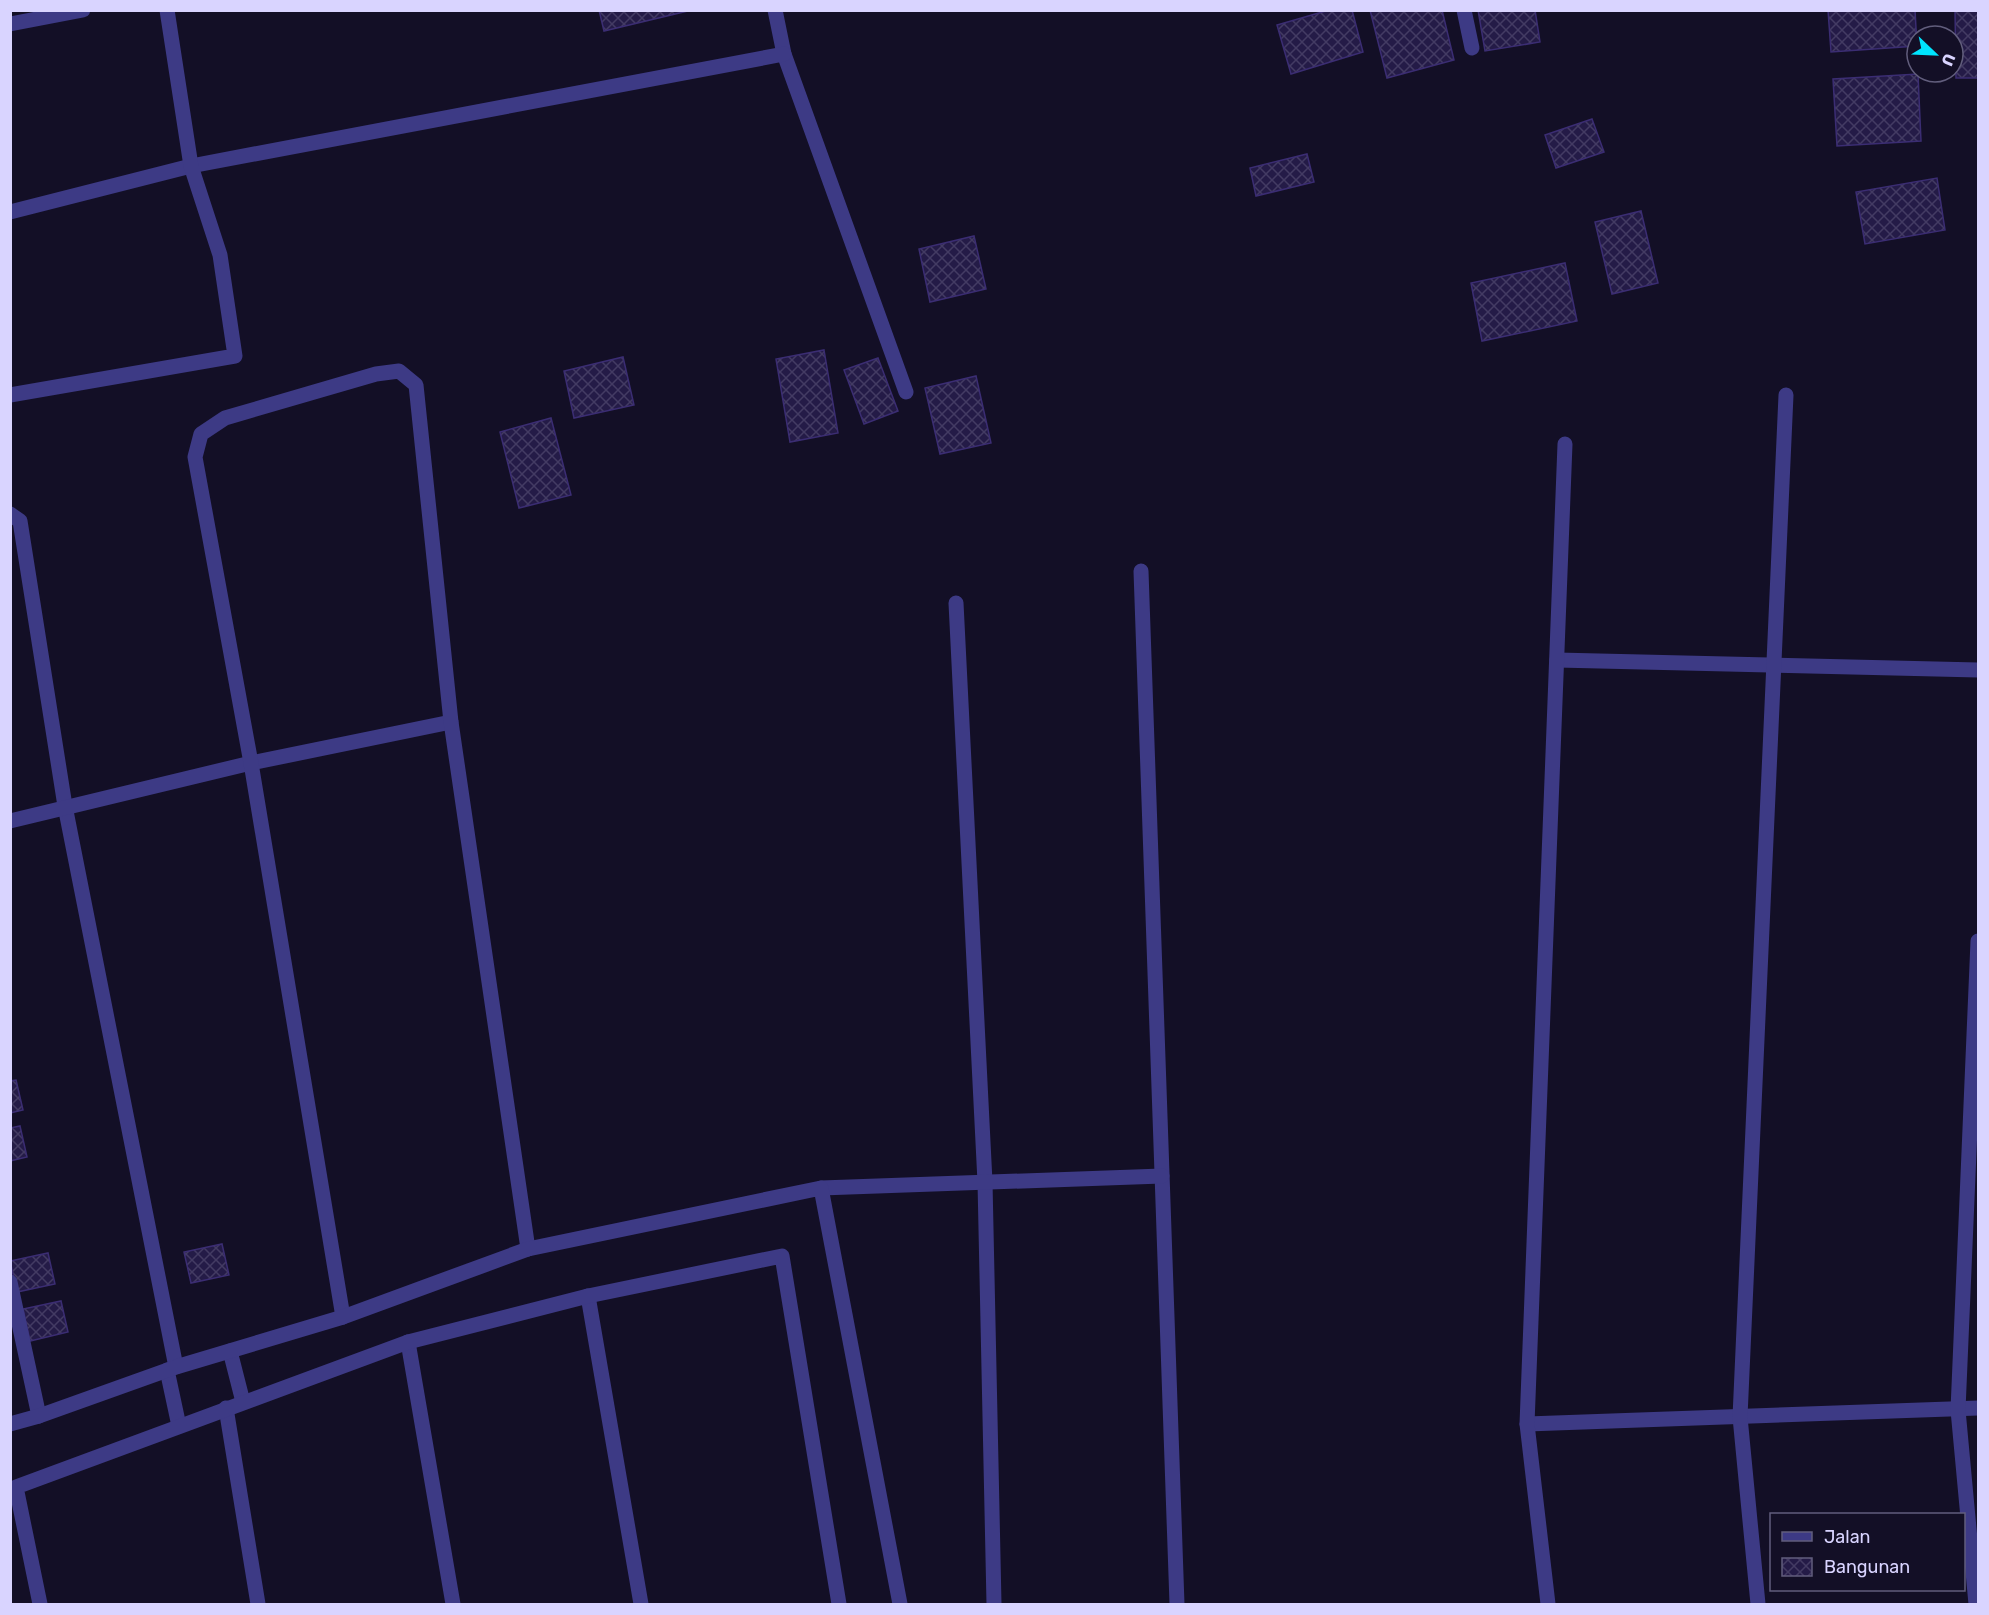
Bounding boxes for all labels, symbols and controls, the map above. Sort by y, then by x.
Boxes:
north arrow [1905,24,1965,84]
text: U [1937,51,1959,69]
legend [1770,1513,1965,1591]
text: Jalan [1824,1526,1871,1548]
text: Bangunan [1824,1556,1910,1578]

